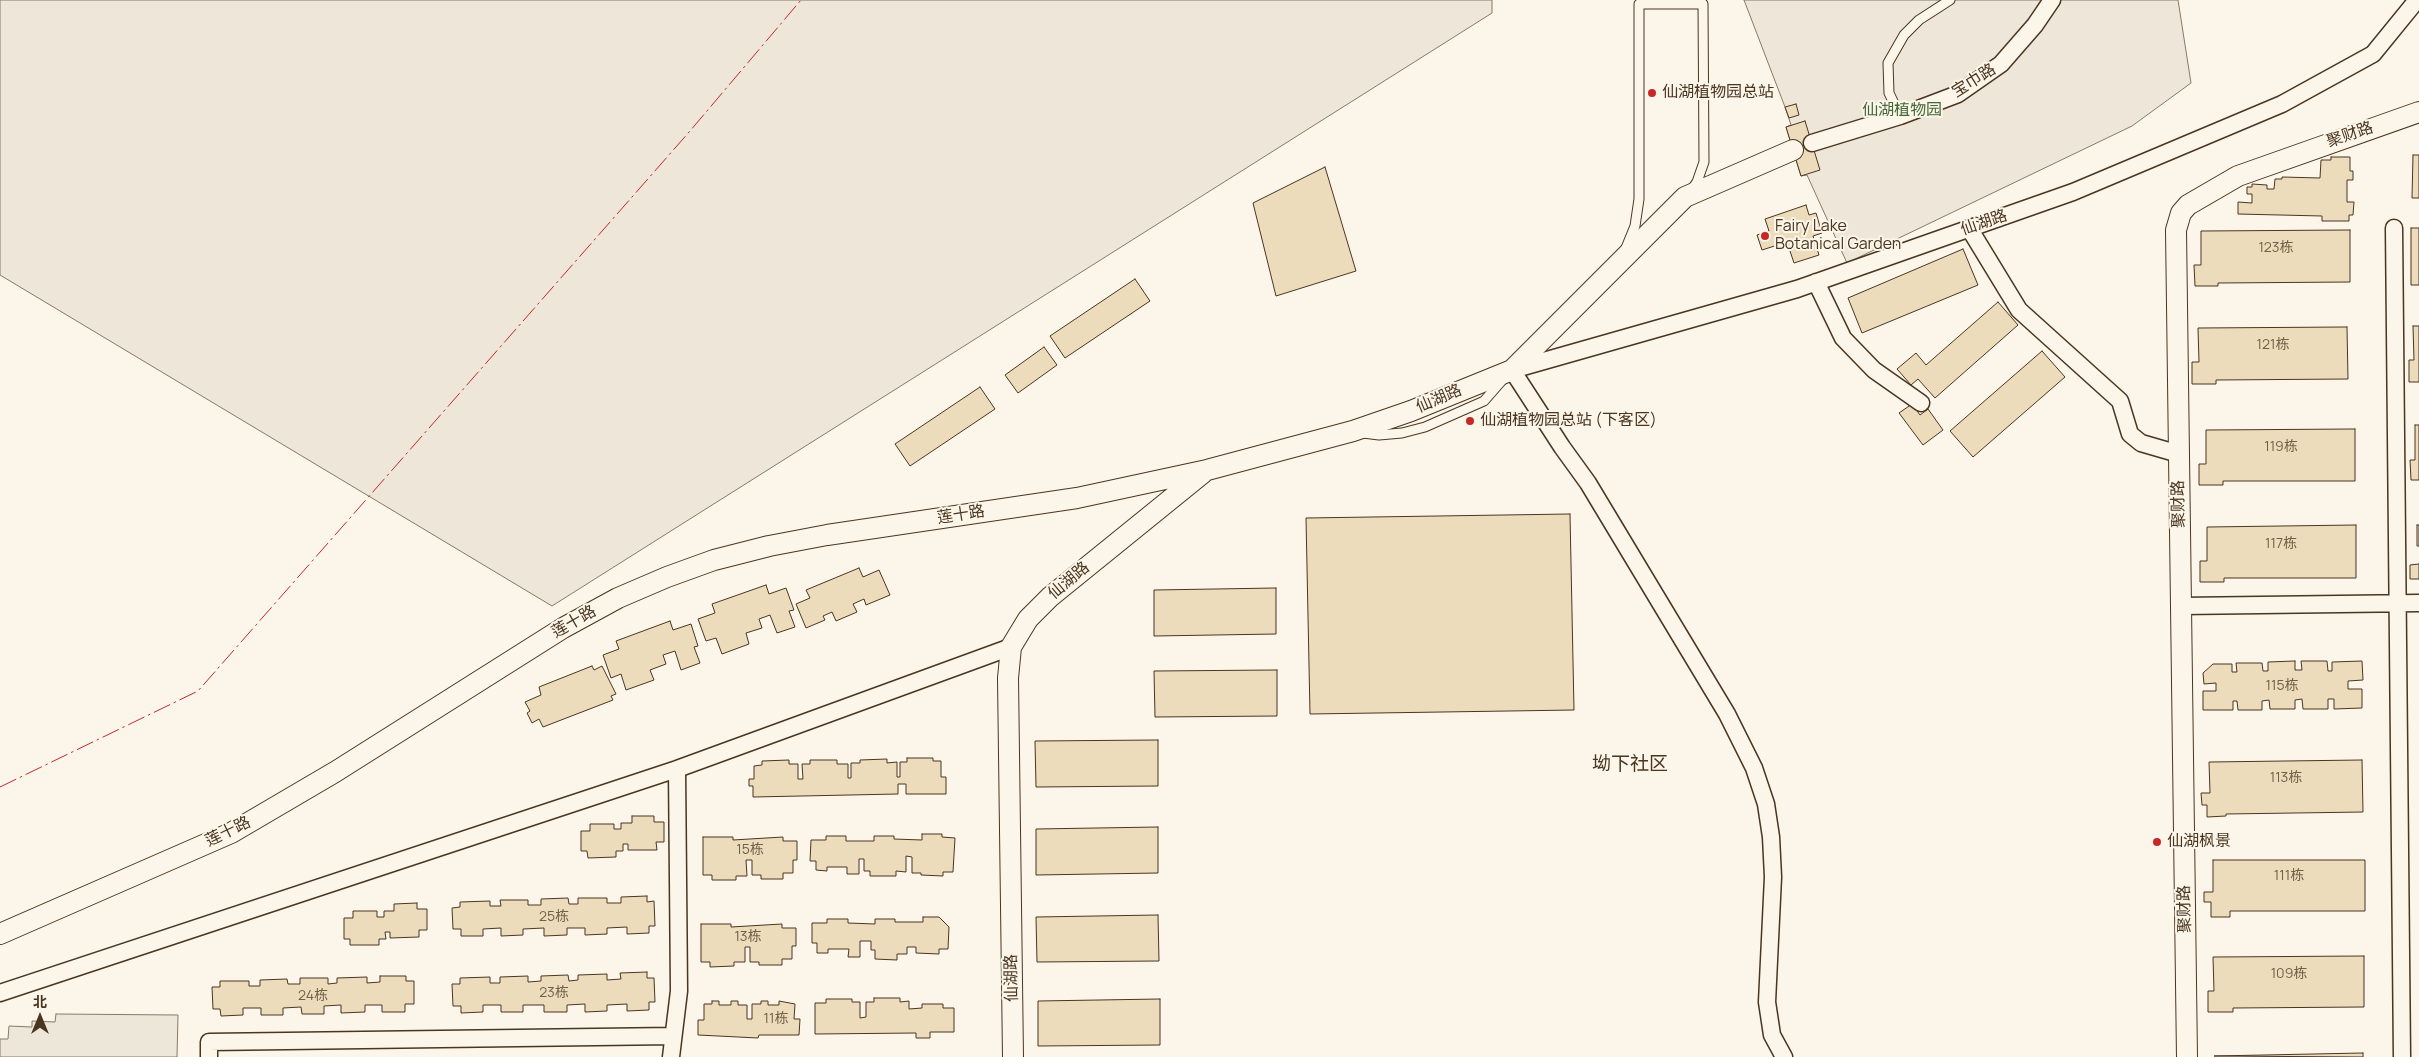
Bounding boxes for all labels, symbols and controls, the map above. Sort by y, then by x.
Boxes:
street label: 宝巾路 [1949,60,1999,102]
place label: 仙湖植物园总站 [1662,83,1774,103]
marker: 仙湖植物园总站 [1646,87,1658,99]
park label: 仙湖植物园 [1862,101,1942,121]
street label: 聚财路 [2324,118,2376,152]
street label: 仙湖路 [1958,206,2010,240]
place label: Fairy Lake Botanical Garden [1775,217,1901,255]
marker: Fairy Lake Botanical Garden [1759,230,1771,242]
house number: 123栋 [2258,240,2294,256]
house number: 121栋 [2257,337,2289,353]
street label: 仙湖路 [1413,381,1465,417]
place label: 仙湖植物园总站 (下客区) [1480,411,1657,431]
marker: 仙湖植物园总站 (下客区) [1464,415,1476,427]
house number: 119栋 [2264,439,2298,455]
street label: 聚财路 [2169,480,2189,528]
street label: 莲十路 [936,502,986,528]
house number: 117栋 [2265,536,2297,552]
street label: 仙湖路 [1044,558,1094,604]
street label: 莲十路 [548,602,600,642]
house number: 115栋 [2265,678,2299,694]
district label: 坳下社区 [1592,754,1668,776]
house number: 113栋 [2270,770,2302,786]
street label: 莲十路 [202,813,254,851]
place label: 仙湖枫景 [2167,832,2231,852]
marker: 仙湖枫景 [2151,836,2163,848]
house number: 15栋 [736,842,764,858]
house number: 111栋 [2274,868,2304,884]
street label: 聚财路 [2175,885,2195,933]
house number: 25栋 [539,909,569,925]
house number: 13栋 [734,929,762,945]
street label: 仙湖路 [1002,954,1022,1002]
house number: 109栋 [2271,966,2307,982]
house number: 23栋 [539,985,569,1001]
house number: 24栋 [298,988,328,1004]
north arrow [15,992,65,1042]
text: 北 [33,992,47,1011]
house number: 11栋 [764,1011,788,1027]

